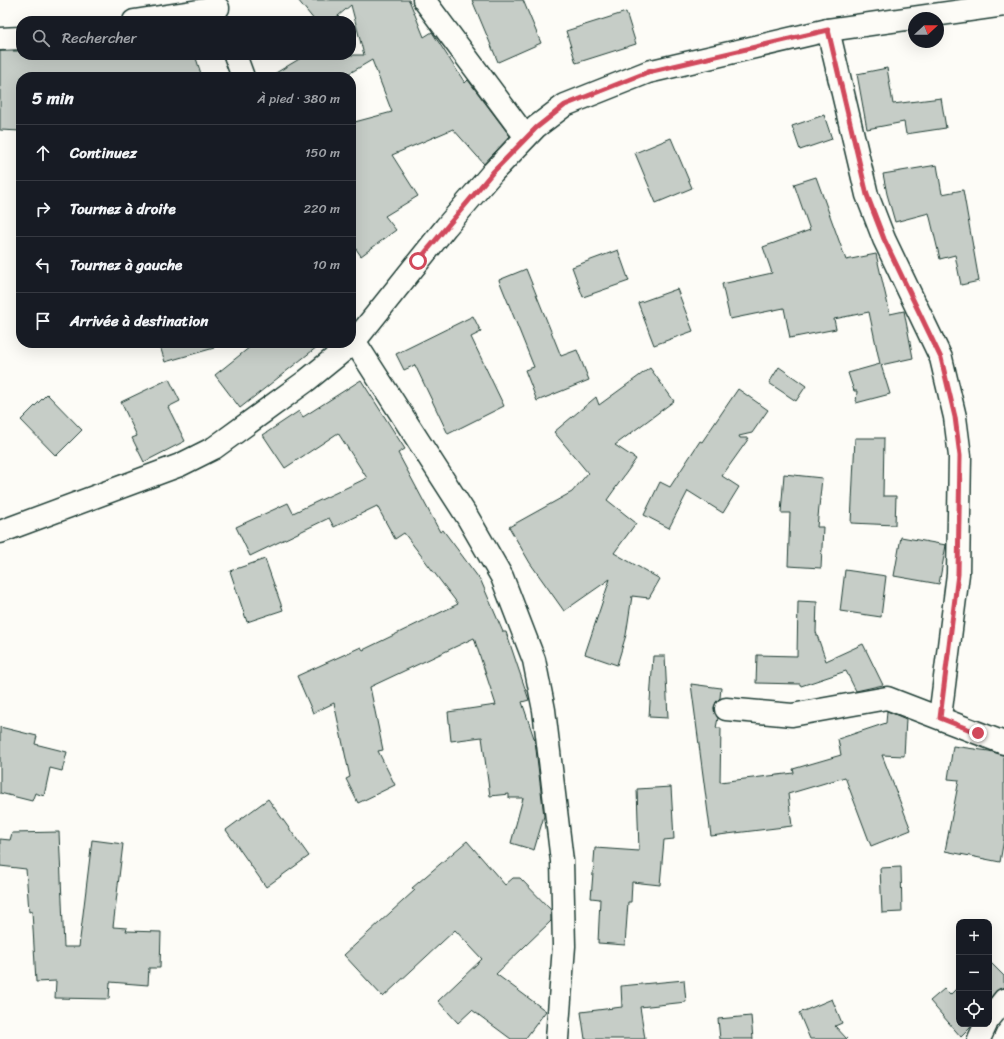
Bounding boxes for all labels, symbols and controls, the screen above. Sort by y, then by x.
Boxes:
north arrow [908,12,944,48]
search box [16,16,356,60]
text: Rechercher [62,25,137,51]
icon: search [30,27,52,49]
text: 5 min [32,83,74,113]
text: À pied · 380 m [257,87,340,110]
text: Continuez [70,140,137,166]
text: 150 m [305,141,340,164]
icon: ahead [32,142,54,164]
text: Tournez à droite [70,196,176,222]
text: 220 m [303,197,340,220]
icon: right [32,198,54,220]
text: Tournez à gauche [70,252,182,278]
route start [409,252,427,270]
text: 10 m [313,253,340,276]
icon: left [32,254,54,276]
text: Arrivée à destination [70,308,208,334]
icon: arrive [32,310,54,332]
route end [969,724,987,742]
map controls [956,919,992,1027]
button: + [956,919,992,955]
button: − [956,955,992,991]
button: locate [956,991,992,1027]

